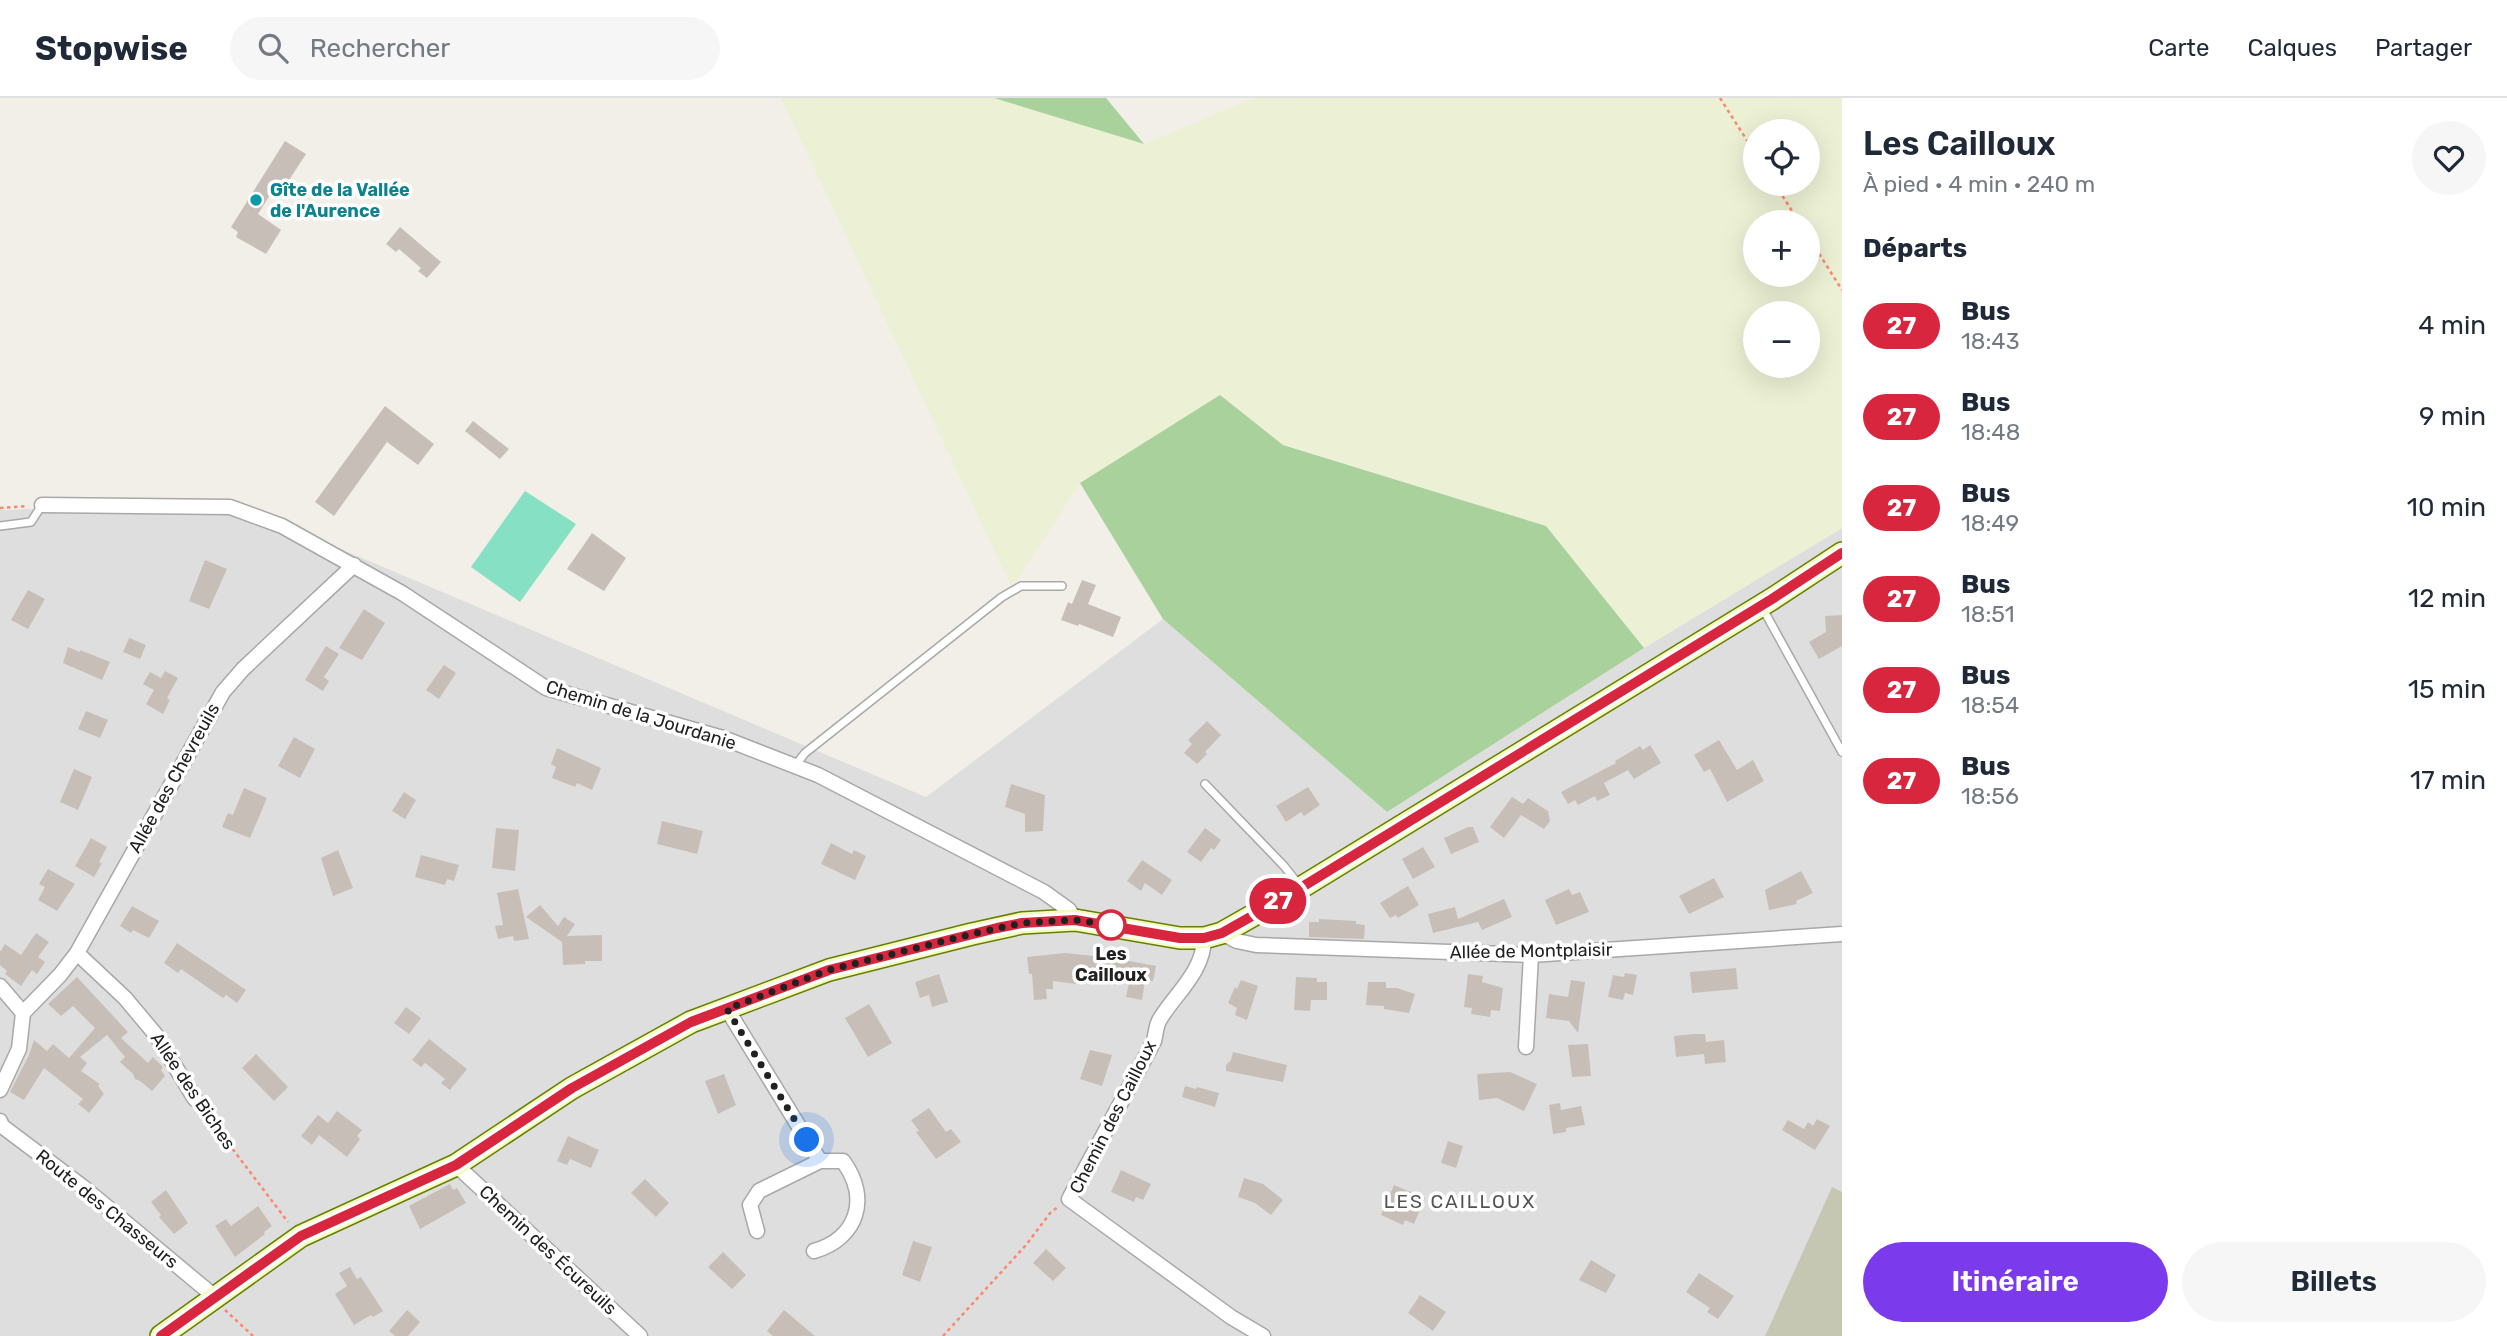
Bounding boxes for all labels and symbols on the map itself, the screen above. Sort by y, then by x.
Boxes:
place label: Gîte de la Vallée de l'Aurence [270,179,410,222]
marker: Gîte de la Vallée de l'Aurence [248,192,264,208]
street label: Chemin de la Jourdanie [543,676,739,754]
street label: Allée des Chevreuils [124,699,224,857]
line badge: 27 [1246,878,1310,924]
marker: Les Cailloux [1096,910,1126,940]
street label: Allée de Montplaisir [1449,939,1613,963]
place label: Les Cailloux [1075,943,1147,986]
street label: Allée des Biches [146,1028,240,1154]
street label: Chemin des Cailloux [1065,1036,1161,1197]
your location [789,1122,824,1157]
street label: Route des Chasseurs [31,1145,183,1273]
street label: Chemin des Écureuils [475,1181,621,1319]
district label: LES CAILLOUX [1384,1190,1536,1213]

